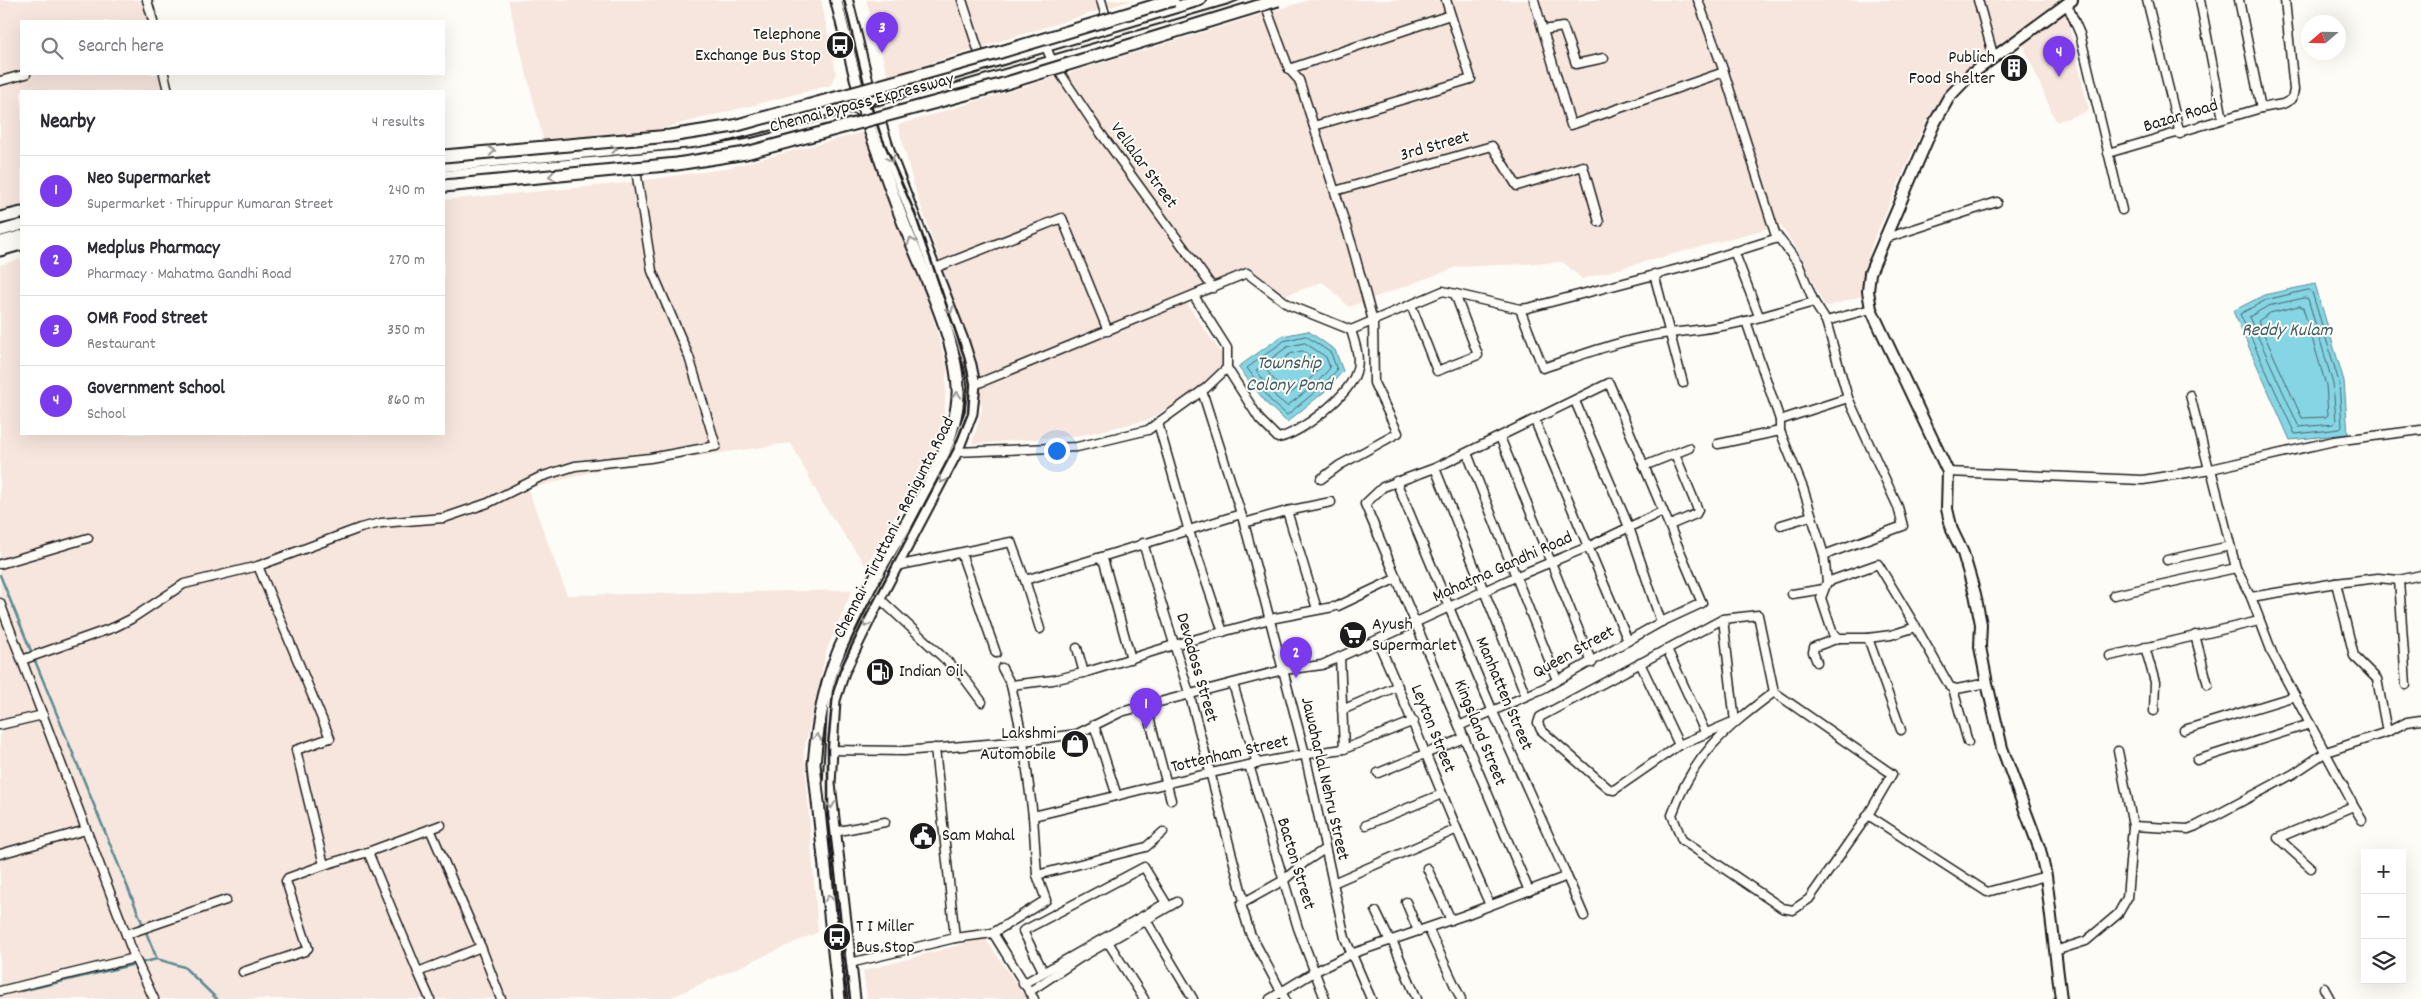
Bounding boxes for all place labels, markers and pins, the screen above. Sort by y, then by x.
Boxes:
pin: 3 [866,12,898,53]
place label: Telephone Exchange Bus Stop [695,23,821,69]
bus stop icon: Telephone Exchange Bus Stop [825,30,855,60]
pin: 4 [2043,36,2075,77]
place label: Publich Food Shelter [1909,46,1995,92]
building icon: Publich Food Shelter [1999,53,2029,83]
place label: Ayush Supermarlet [1372,613,1457,659]
supermarket icon: Ayush Supermarlet [1338,620,1368,650]
pin: 2 [1280,637,1312,678]
fuel station icon: Indian Oil [865,657,895,687]
place label: Indian Oil [899,660,964,685]
pin: 1 [1130,688,1162,729]
place label: Lakshmi Automobile [980,722,1056,768]
shop icon: Lakshmi Automobile [1060,729,1090,759]
public building icon: Sam Mahal [908,821,938,851]
place label: Sam Mahal [942,824,1016,849]
place label: T I Miller Bus Stop [856,915,915,961]
bus stop icon: T I Miller Bus Stop [822,922,852,952]

